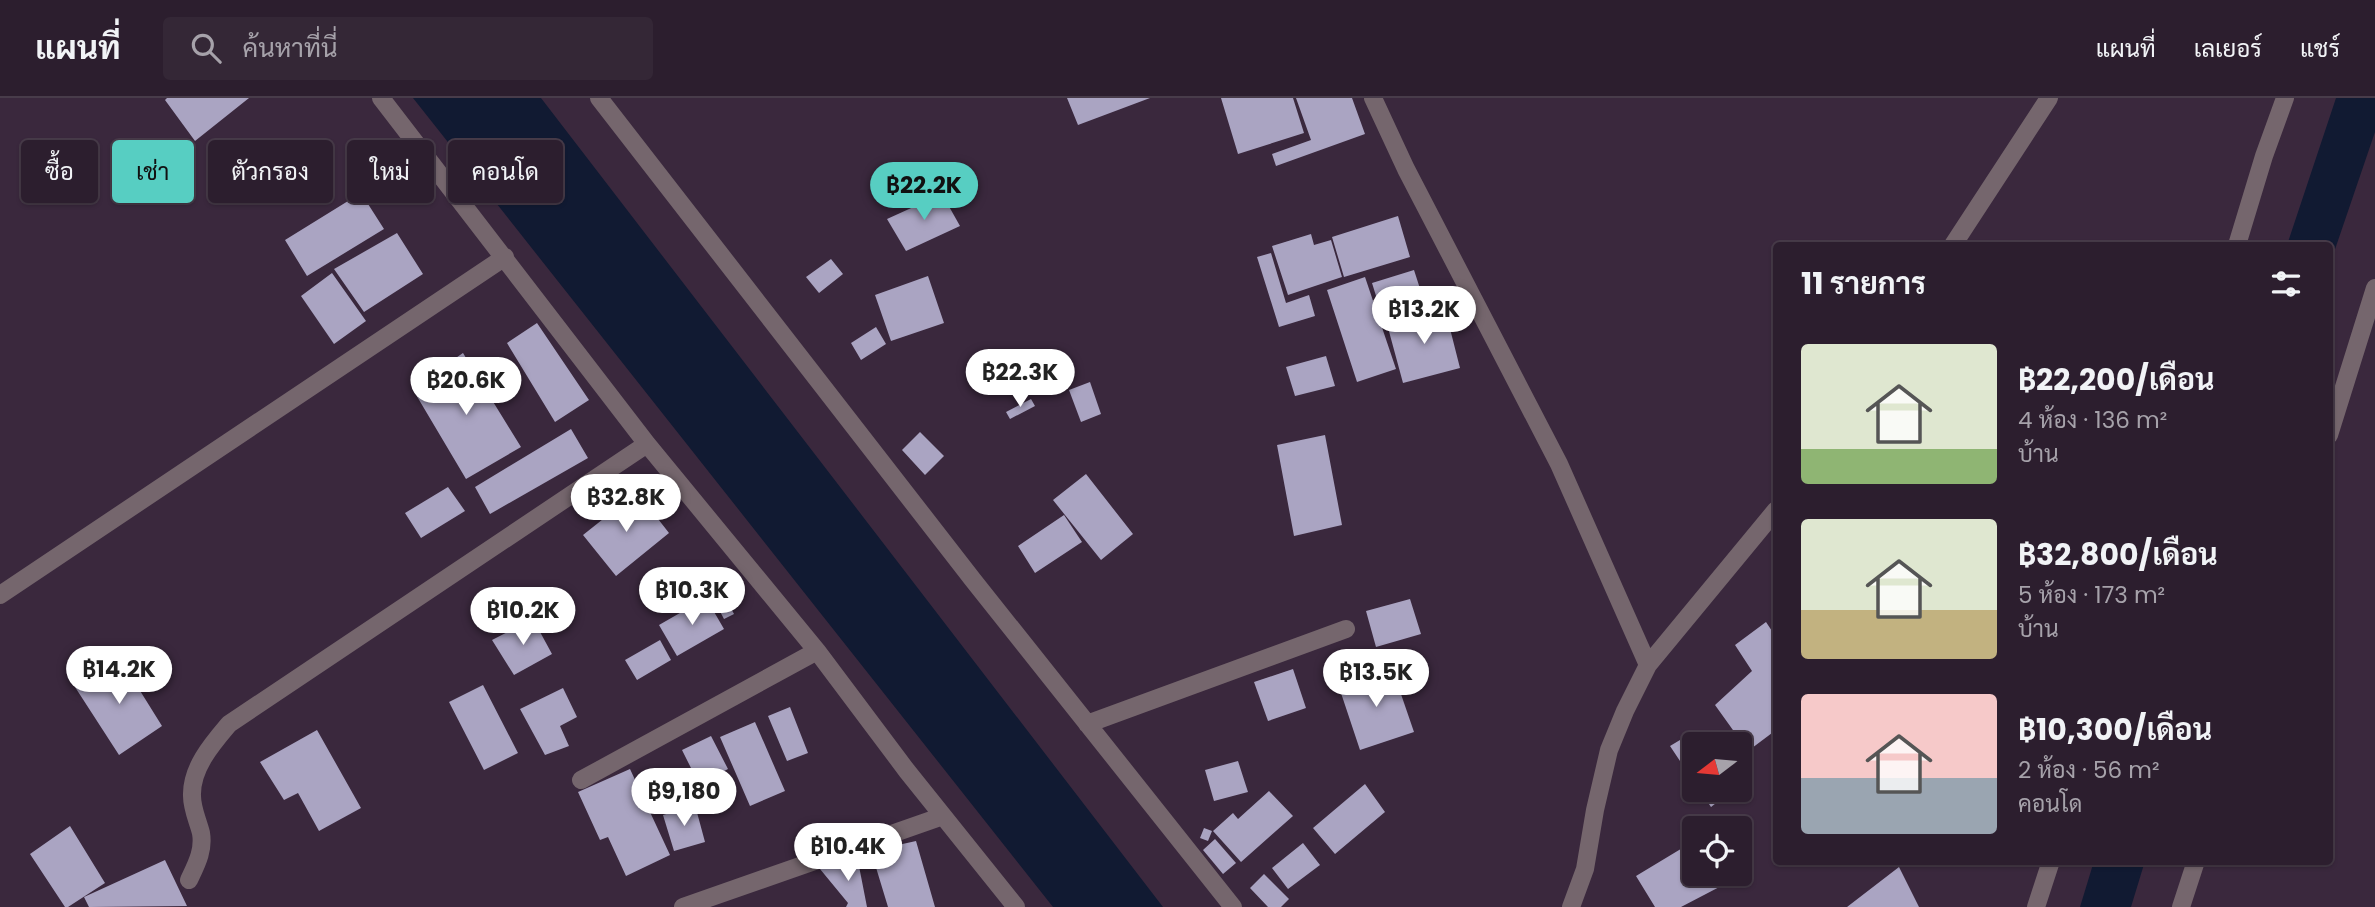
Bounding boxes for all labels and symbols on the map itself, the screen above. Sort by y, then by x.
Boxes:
pin: ฿22.2K [867,162,981,222]
pin: ฿13.2K [1367,286,1481,346]
pin: ฿22.3K [963,350,1077,409]
pin: ฿20.6K [409,358,523,417]
pin: ฿32.8K [569,474,683,534]
pin: ฿10.3K [635,568,749,627]
pin: ฿10.2K [466,588,580,647]
pin: ฿14.2K [62,646,176,706]
pin: ฿13.5K [1319,650,1433,709]
north arrow [1682,732,1752,802]
pin: ฿9,180 [627,768,741,828]
pin: ฿10.4K [791,824,905,883]

